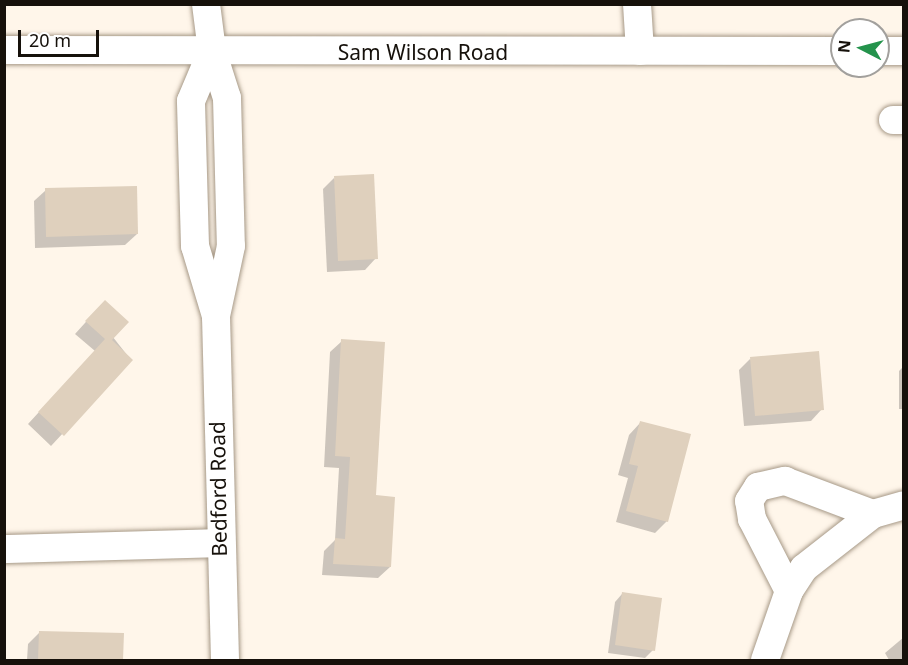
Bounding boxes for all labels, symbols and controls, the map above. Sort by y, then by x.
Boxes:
scale bar [21,18,102,56]
north arrow [830,18,890,78]
text: 20 m [29,28,71,52]
street label: Sam Wilson Road [338,39,508,65]
text: N [832,39,856,54]
street label: Bedford Road [204,421,232,557]

